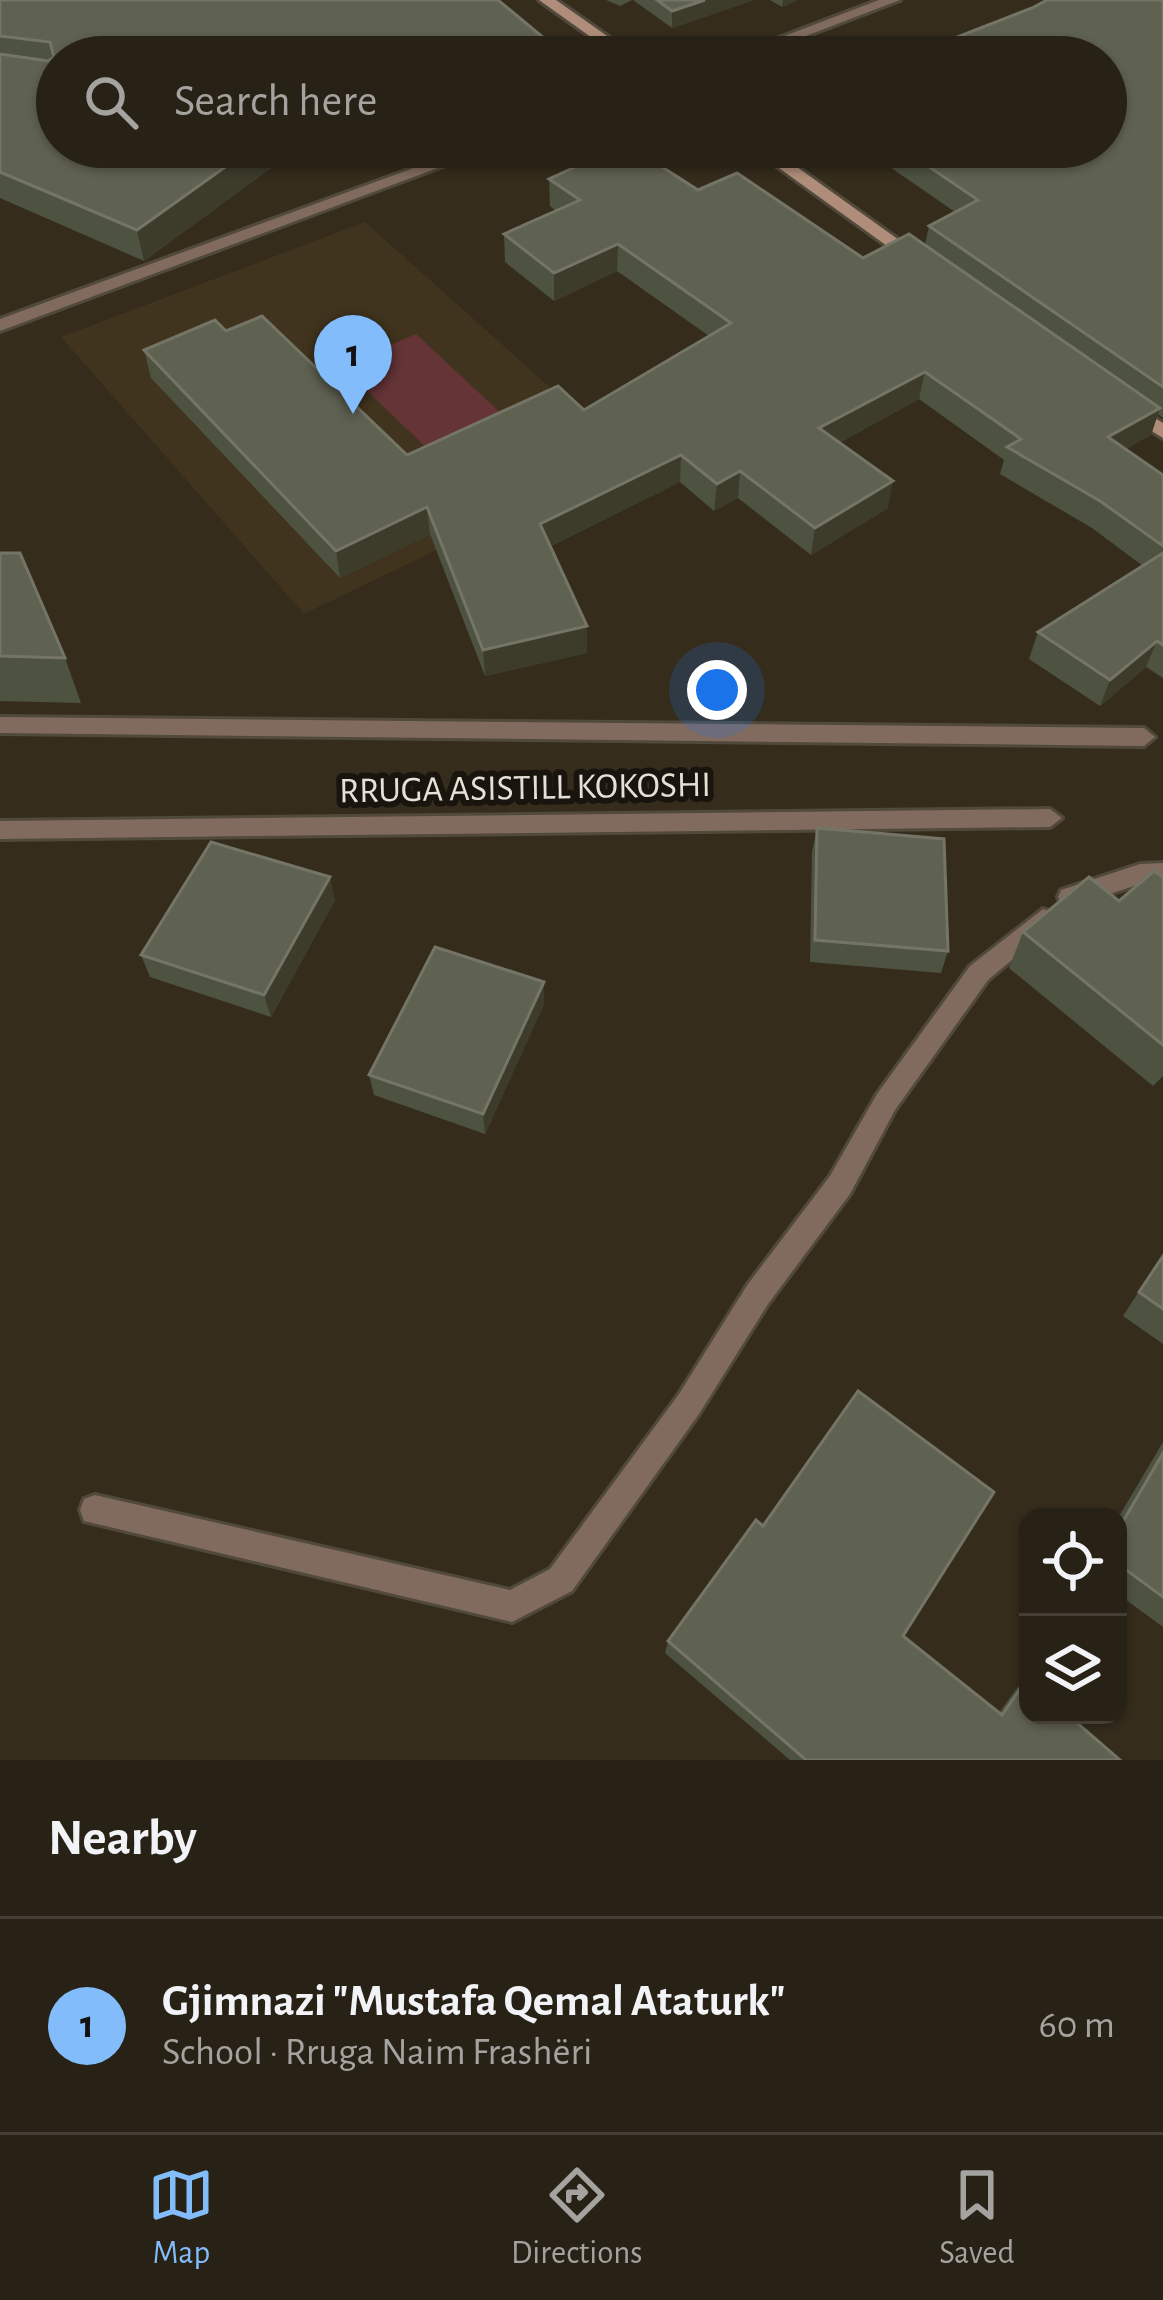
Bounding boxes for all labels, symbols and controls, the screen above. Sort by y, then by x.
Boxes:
search box [36,36,1127,168]
icon: search [78,69,144,135]
text: Search here [174,79,377,124]
pin: 1 [314,315,392,414]
your location [687,660,747,720]
street label: RRUGA ASISTILL KOKOSHI [339,767,711,809]
map controls [1019,1508,1127,1724]
button: locate [1019,1508,1127,1616]
button: layers [1019,1616,1127,1724]
text: Nearby [48,1813,197,1864]
text: Gjimnazi "Mustafa Qemal Ataturk" [162,1979,786,2024]
text: 1 [80,2006,94,2045]
text: 60 m [1038,2006,1115,2045]
text: School · Rruga Naim Frashëri [162,2033,592,2072]
tab: Map [148,2162,214,2274]
tab: Directions [511,2162,642,2274]
tab: Saved [939,2162,1015,2274]

